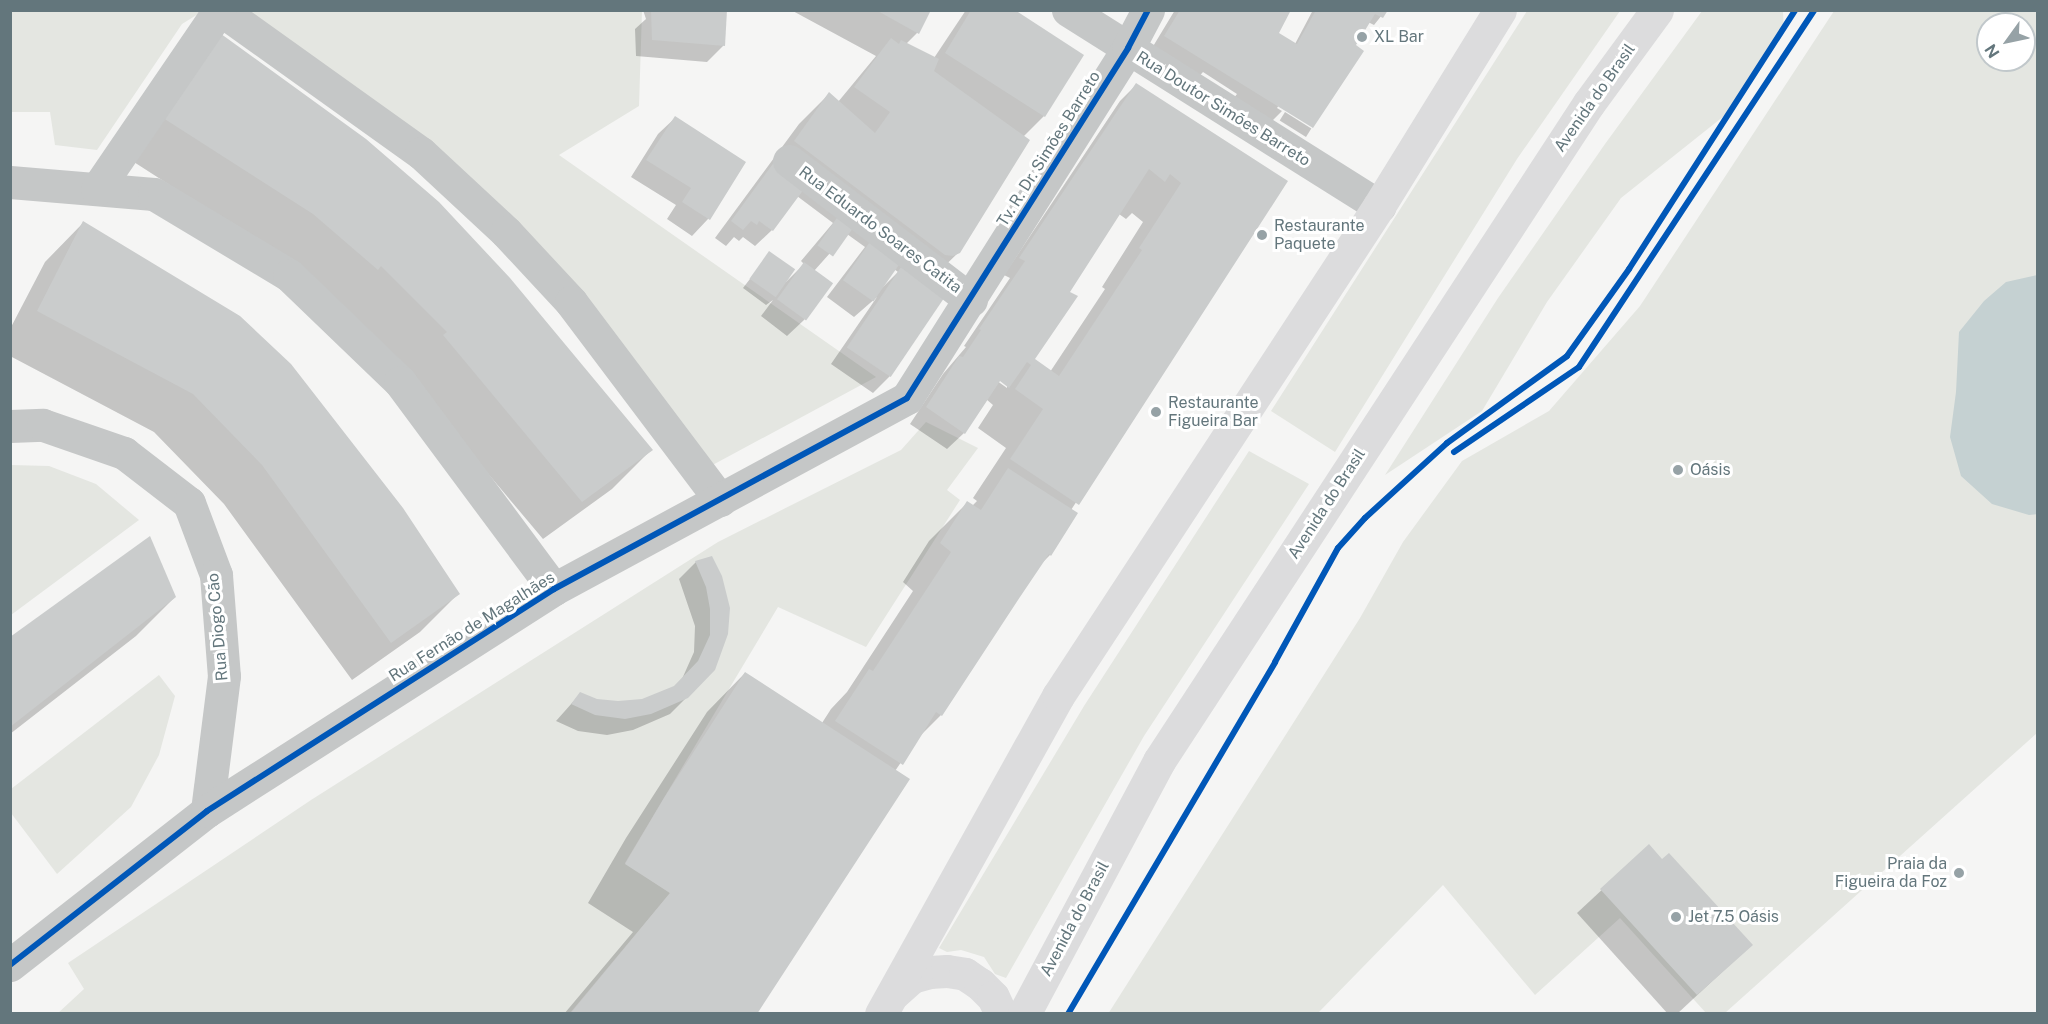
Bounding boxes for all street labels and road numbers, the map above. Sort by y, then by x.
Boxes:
street label: Avenida do Brasil [1550,40,1640,156]
street label: Rua Doutor Simões Barreto [1132,47,1314,171]
street label: Tv. R. Dr. Simões Barreto [993,68,1105,230]
street label: Rua Eduardo Soares Catita [795,162,965,298]
street label: Avenida do Brasil [1284,445,1370,563]
street label: Rua Fernão de Magalhães [385,568,559,686]
street label: Rua Diogo Cão [204,572,232,682]
street label: Avenida do Brasil [1037,858,1113,980]

